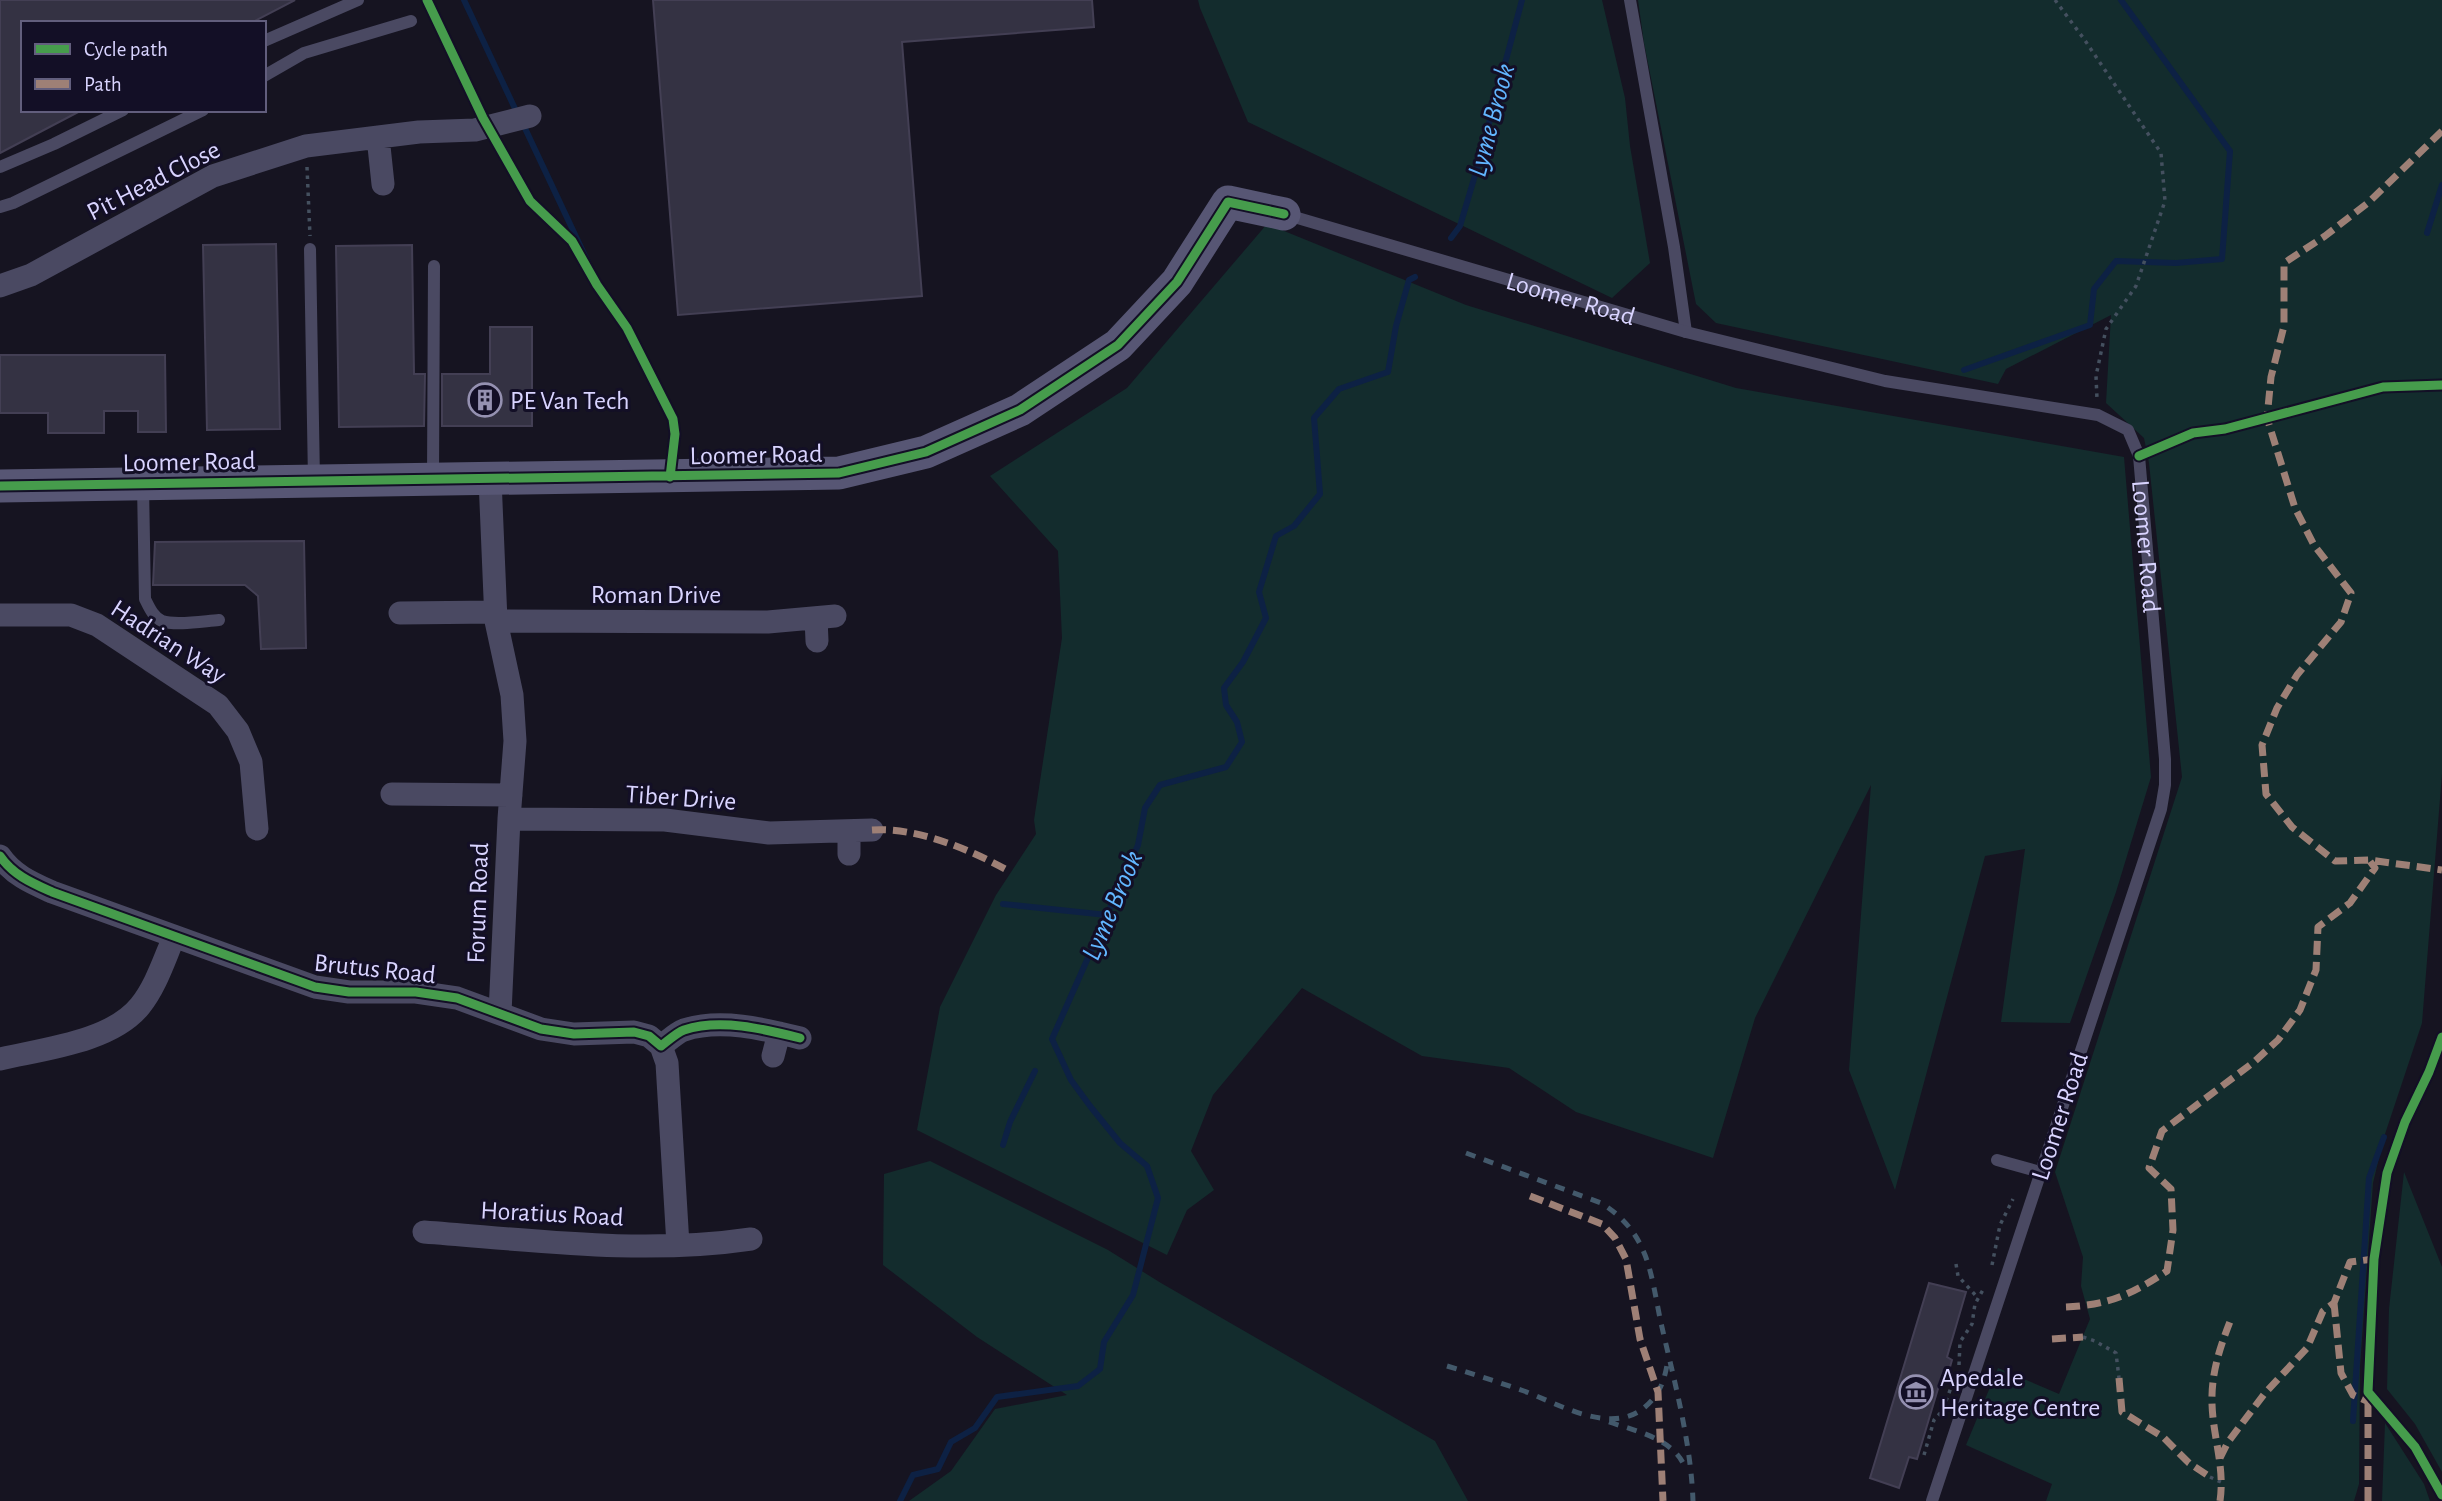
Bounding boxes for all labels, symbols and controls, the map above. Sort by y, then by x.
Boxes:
legend [21,21,266,112]
text: Cycle path [84,39,168,60]
water label: Lyme Brook [1463,61,1520,180]
text: Path [84,74,122,95]
street label: Pit Head Close [83,136,224,226]
street label: Loomer Road [1503,268,1638,330]
building icon: PE Van Tech [466,381,504,419]
place label: PE Van Tech [510,388,630,414]
street label: Loomer Road [689,441,823,469]
street label: Loomer Road [122,448,256,476]
street label: Loomer Road [2127,479,2164,614]
street label: Roman Drive [591,582,721,608]
street label: Hadrian Way [106,595,231,689]
street label: Tiber Drive [625,781,737,815]
street label: Forum Road [463,842,493,964]
water label: Lyme Brook [1077,847,1148,965]
street label: Brutus Road [313,950,437,988]
street label: Loomer Road [2027,1049,2093,1184]
street label: Horatius Road [480,1197,624,1231]
place label: Apedale Heritage Centre [1940,1365,2100,1421]
museum icon: Apedale Heritage Centre [1897,1373,1935,1411]

